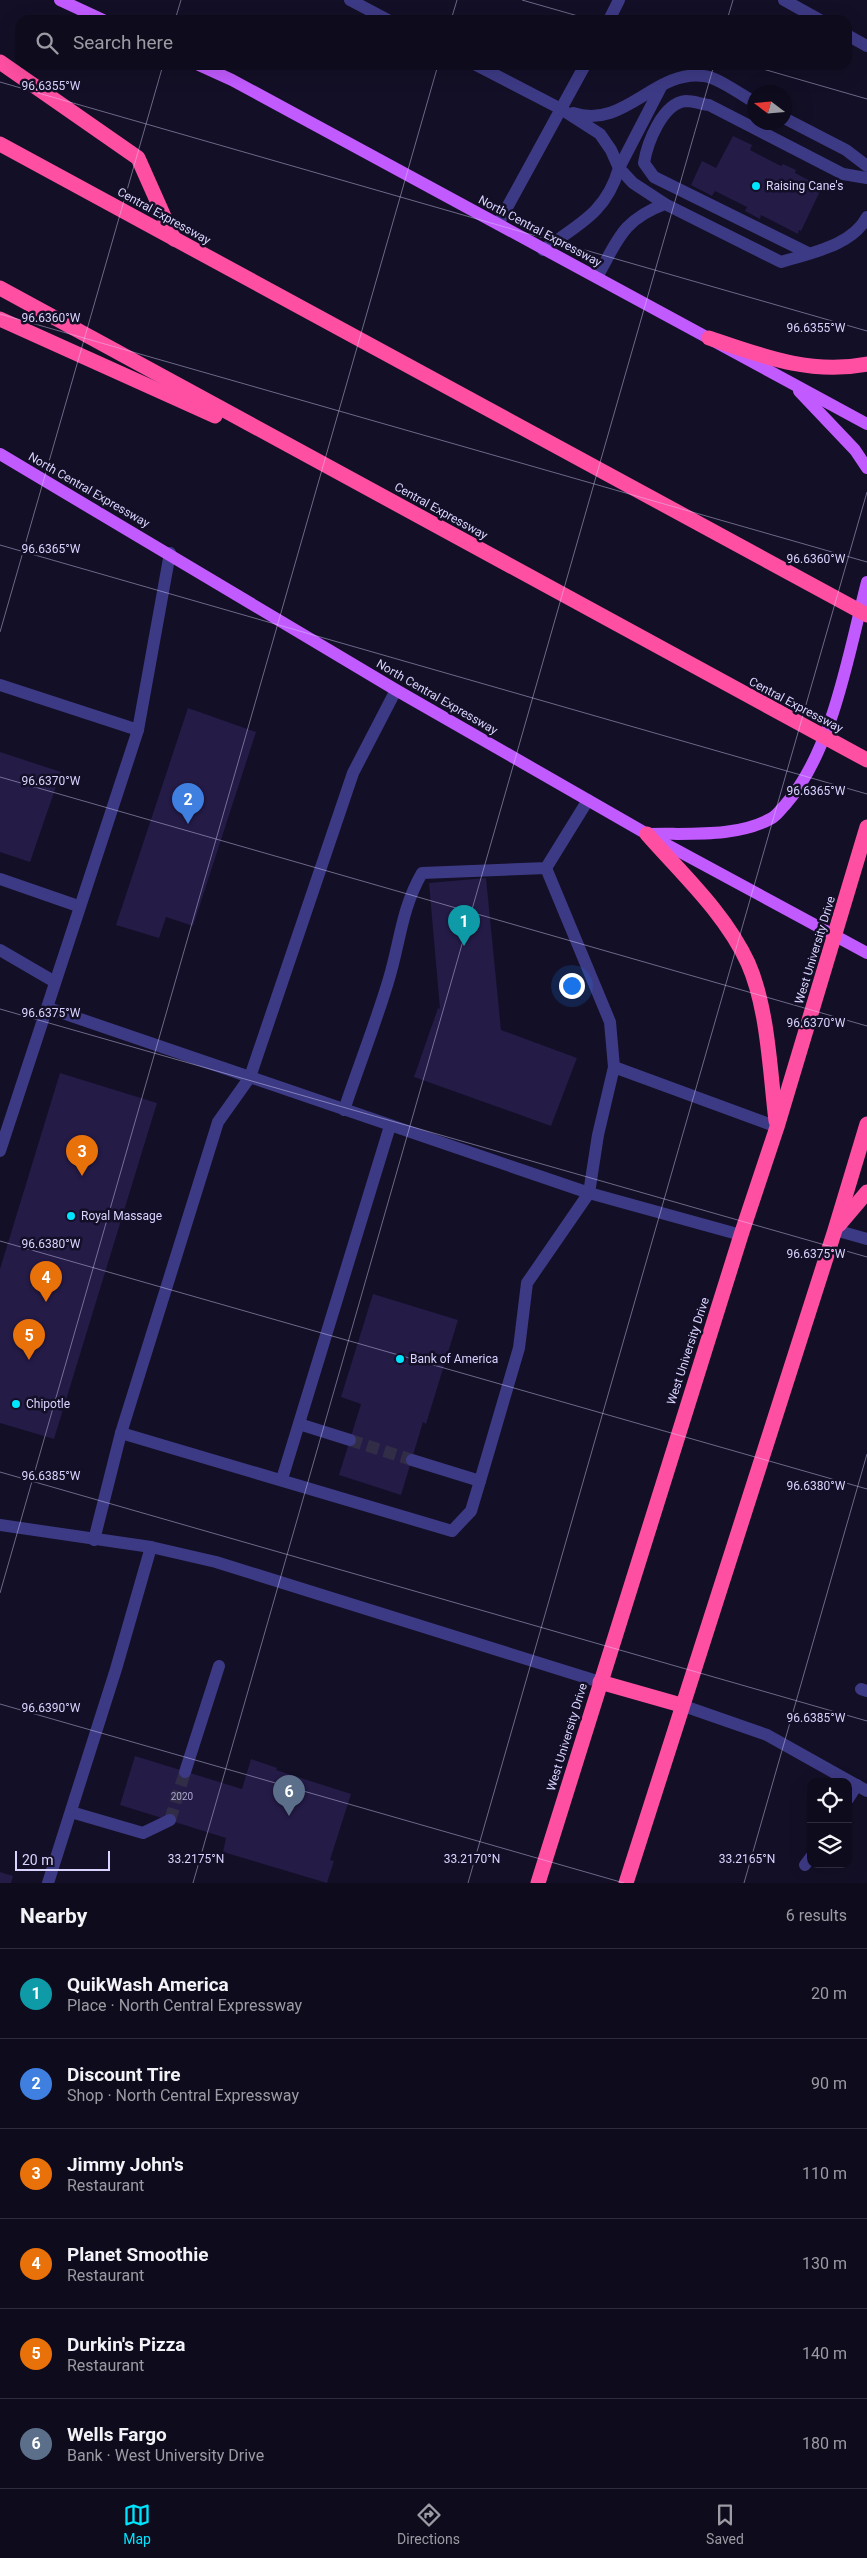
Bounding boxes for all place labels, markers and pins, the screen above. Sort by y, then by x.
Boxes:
place label: Raising Cane's [766,179,843,193]
marker: Raising Cane's [750,180,762,192]
pin: 2 [172,783,204,824]
pin: 1 [448,905,480,946]
pin: 3 [66,1135,98,1176]
place label: Royal Massage [81,1209,162,1223]
marker: Royal Massage [65,1210,77,1222]
pin: 4 [30,1261,62,1302]
pin: 5 [13,1319,45,1360]
place label: Bank of America [410,1352,498,1366]
marker: Bank of America [394,1353,406,1365]
place label: Chipotle [26,1397,70,1411]
marker: Chipotle [10,1398,22,1410]
pin: 6 [273,1775,305,1816]

